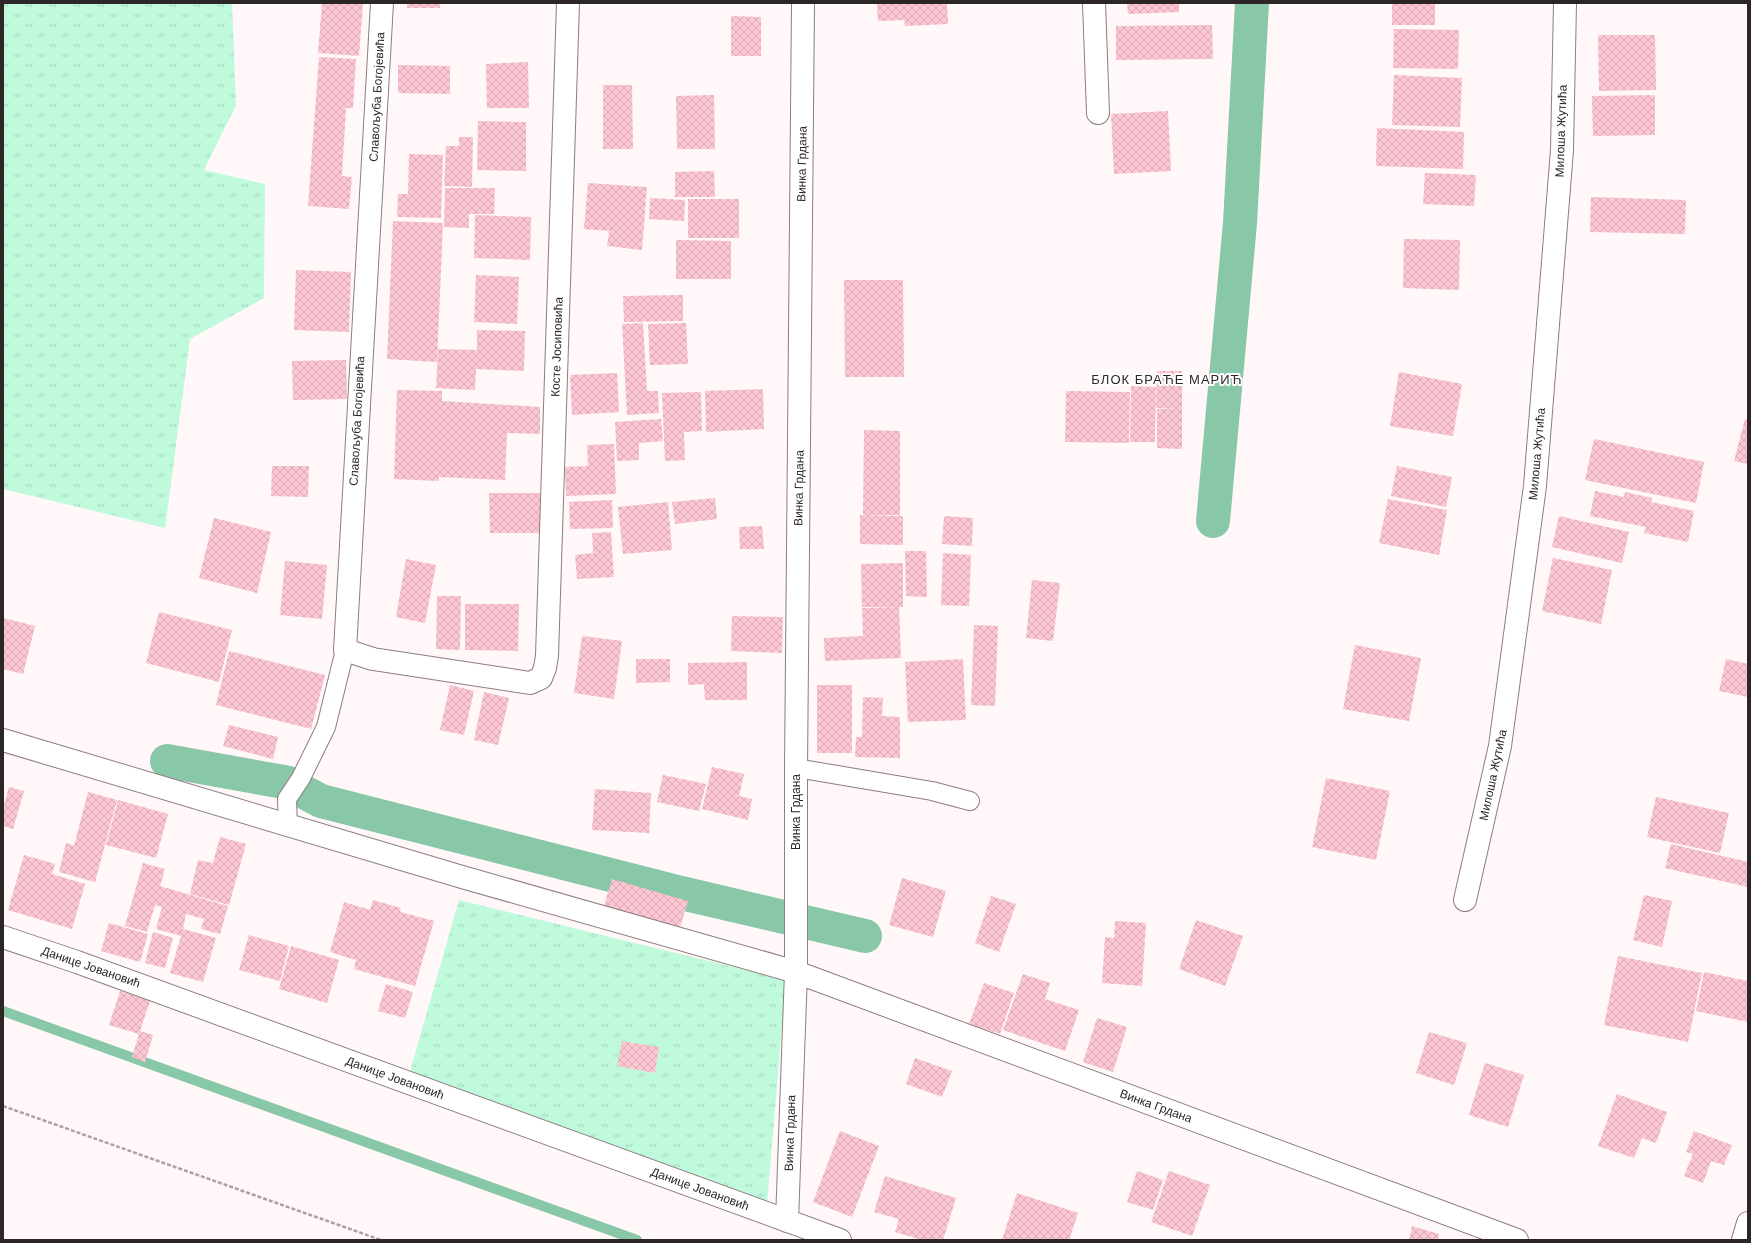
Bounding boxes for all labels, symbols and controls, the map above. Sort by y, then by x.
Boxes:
street label: Славољуба Богојевића [367,31,387,162]
street label: Милоша Жутића [1552,84,1570,178]
street label: Винка Грдана [794,126,810,202]
street label: Косте Јосиповића [548,296,566,397]
street label: Славољуба Богојевића [347,355,367,486]
district label: БЛОК БРАЋЕ МАРИЋ [1091,372,1243,387]
street label: Милоша Жутића [1526,407,1548,501]
street label: Винка Грдана [791,450,807,526]
street label: Милоша Жутића [1477,728,1510,822]
street label: Винка Грдана [789,774,803,850]
street label: Данице Јовановић [40,944,142,990]
street label: Данице Јовановић [344,1054,446,1102]
street label: Винка Грдана [1118,1086,1194,1126]
street label: Винка Грдана [782,1094,798,1171]
street label: Данице Јовановић [649,1165,751,1213]

